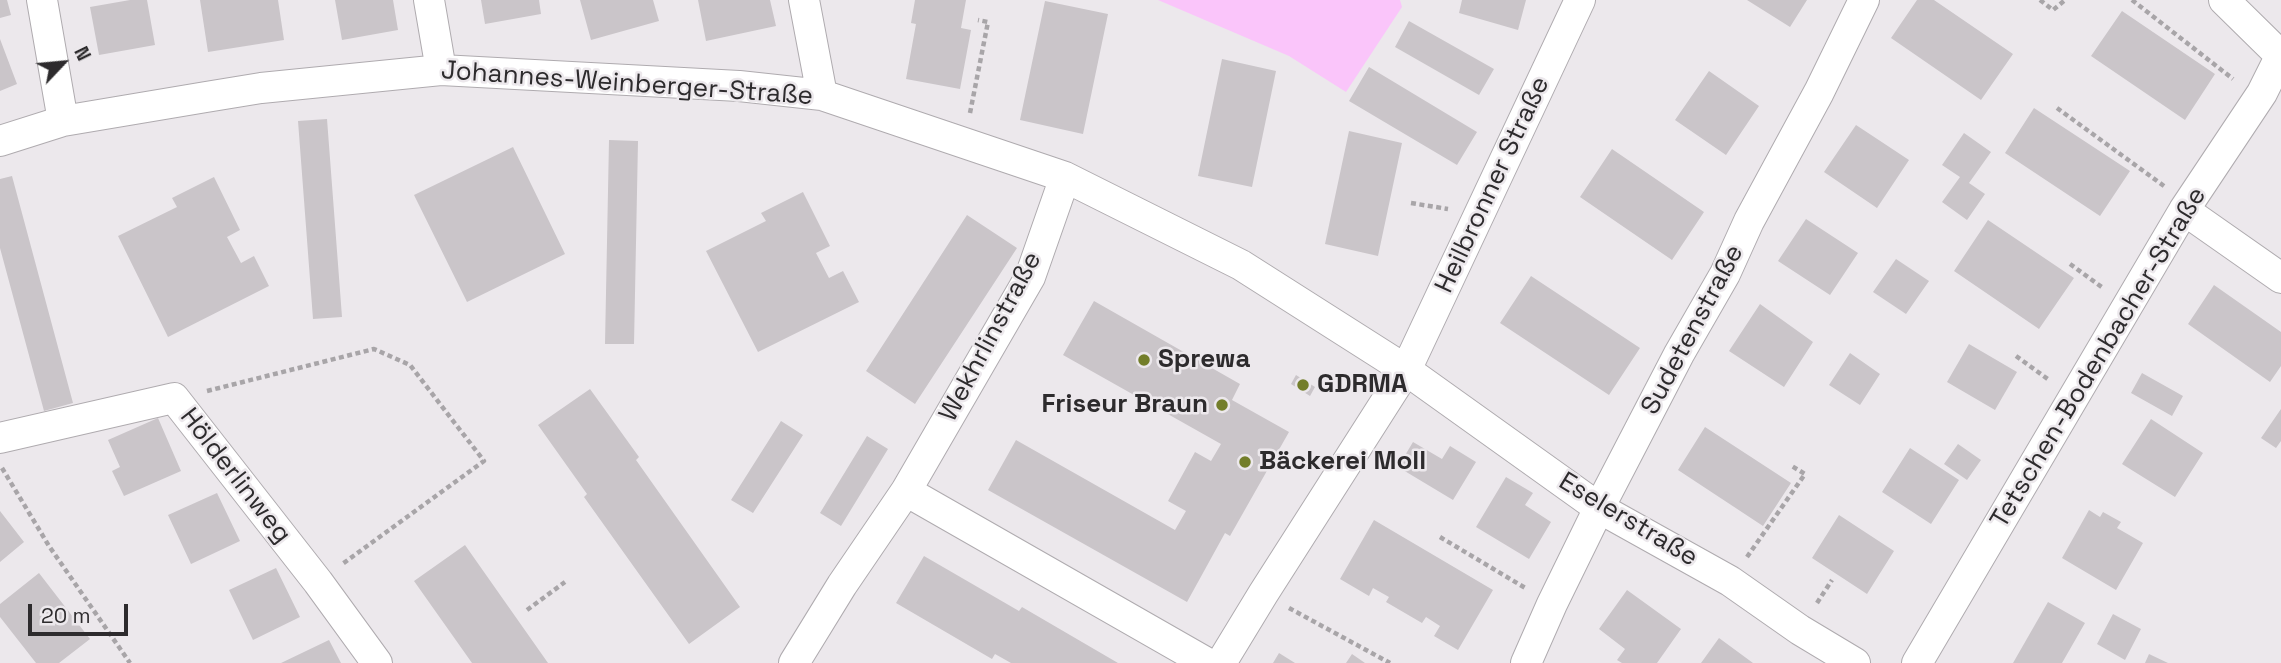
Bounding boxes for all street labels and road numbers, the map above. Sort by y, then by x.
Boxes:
street label: Johannes-Weinberger-Straße [440,55,814,113]
street label: Heilbronner Straße [1429,72,1557,298]
street label: Tetschen-Bodenbacher-Straße [1985,182,2213,534]
street label: Sudetenstraße [1635,240,1751,420]
street label: Wekhrlinstraße [933,247,1049,427]
street label: Hölderlinweg [173,402,297,550]
street label: Eselerstraße [1553,466,1703,574]

